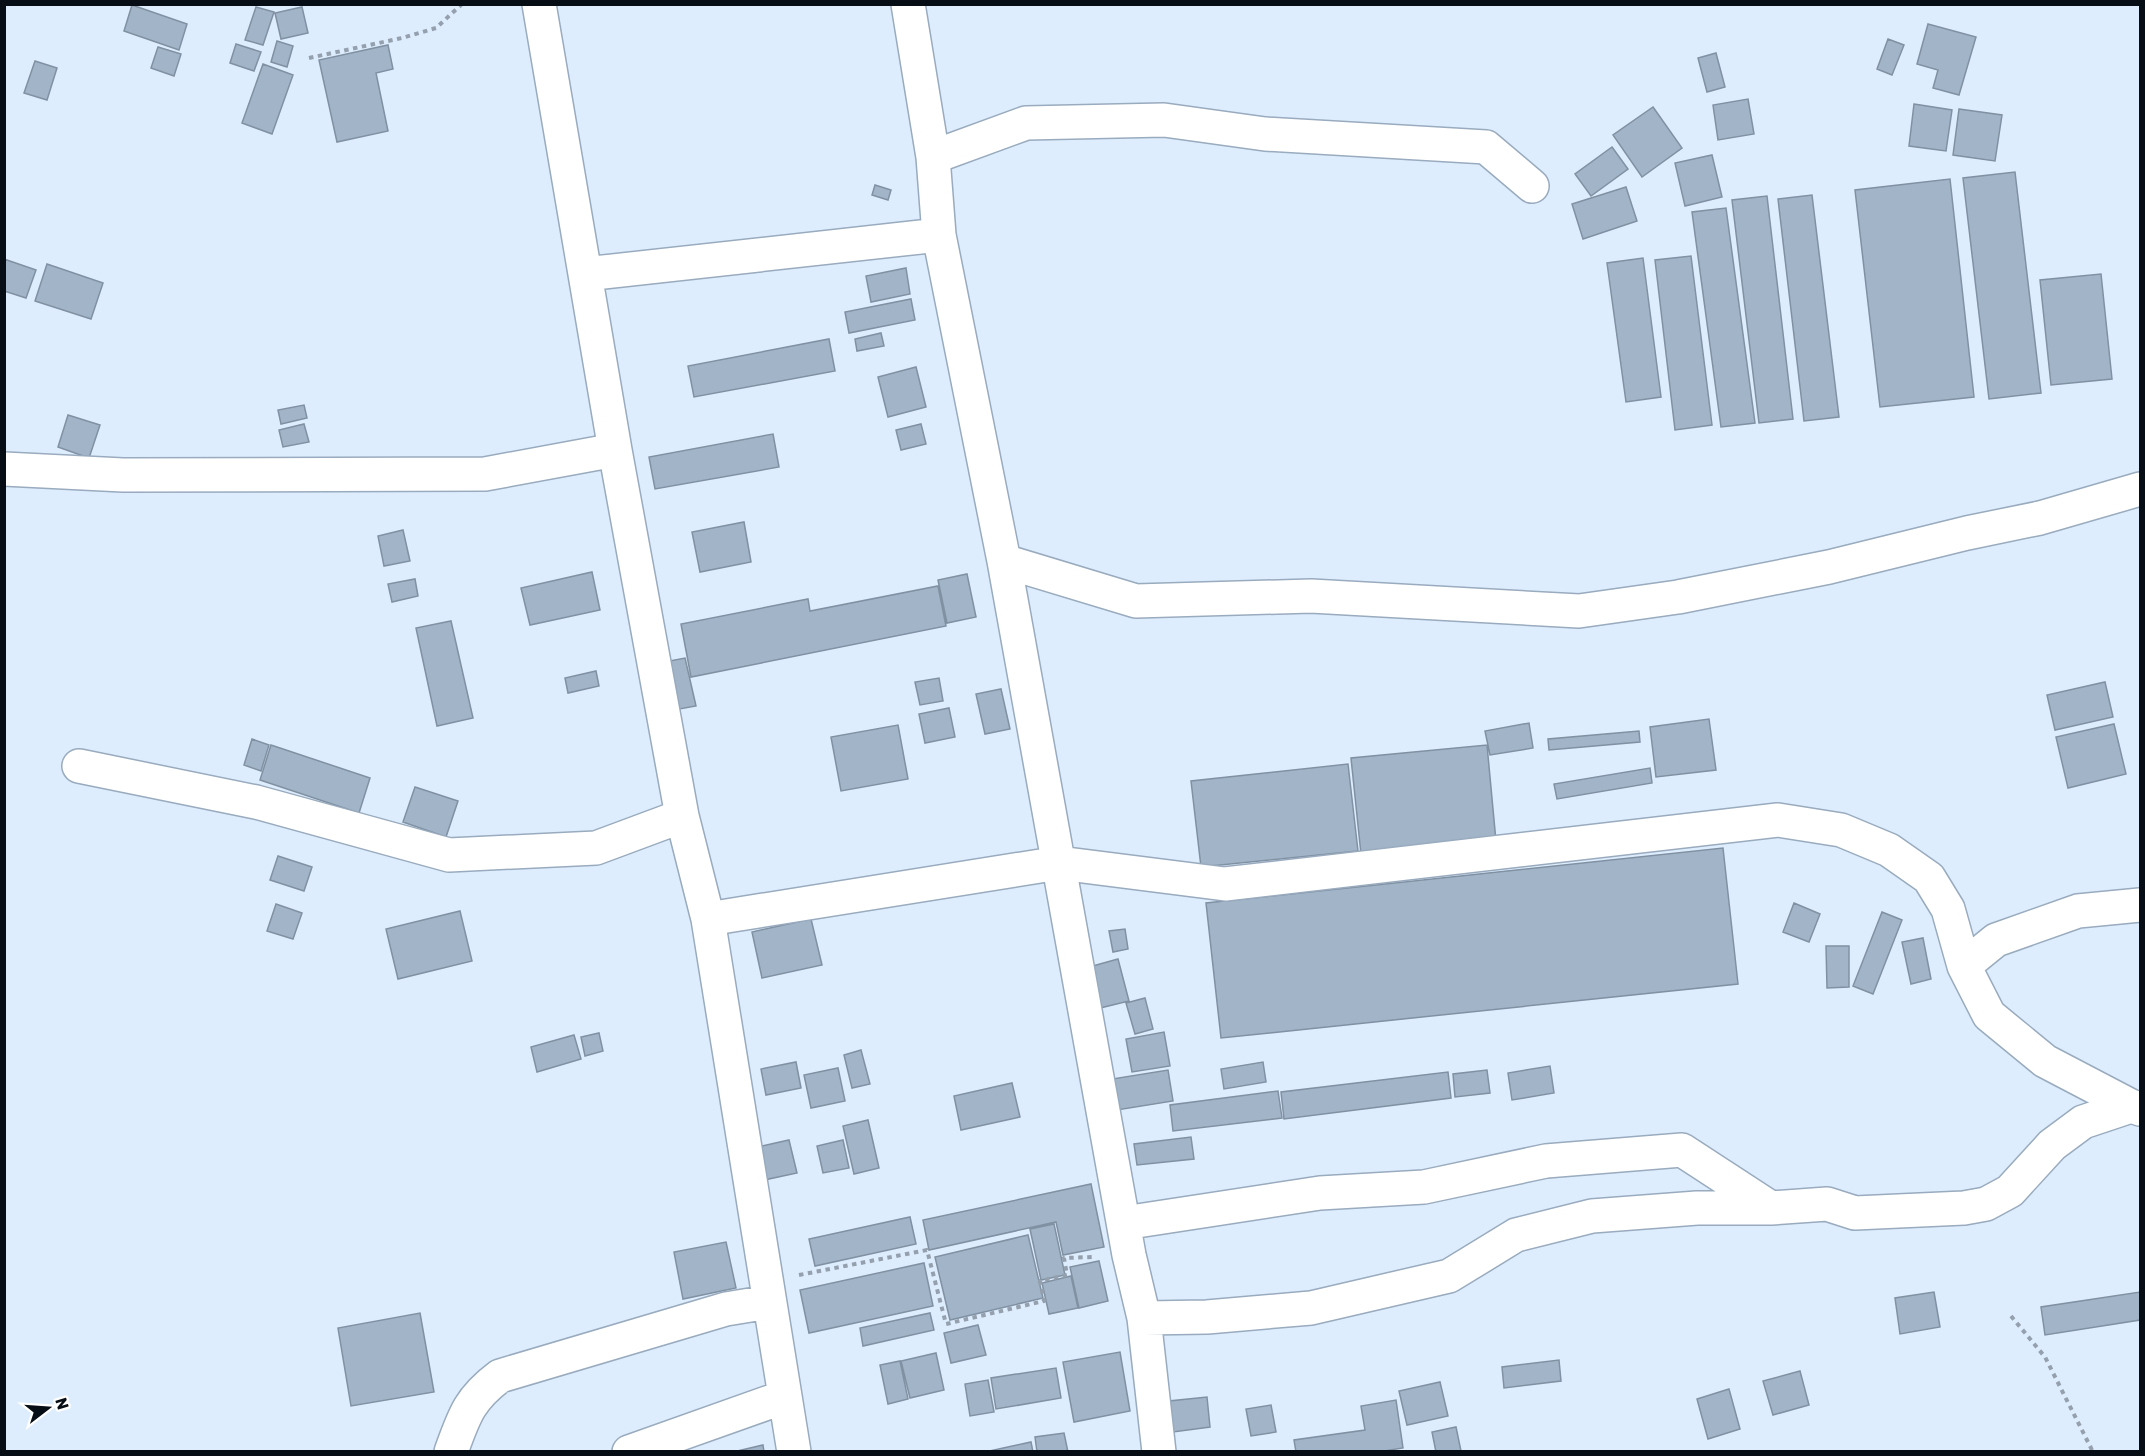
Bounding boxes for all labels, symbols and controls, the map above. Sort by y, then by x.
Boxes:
north arrow [18,1378,78,1438]
text: N [51,1395,73,1412]

